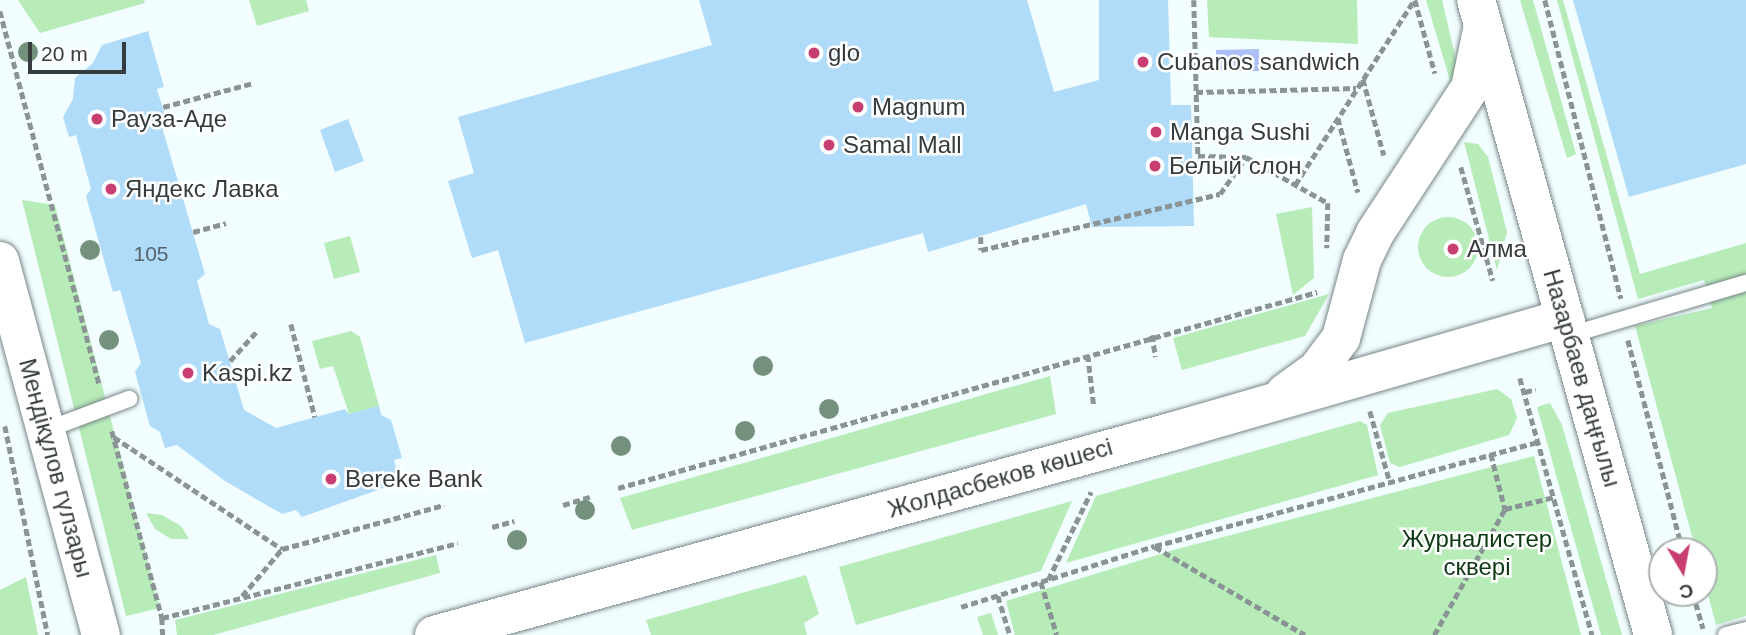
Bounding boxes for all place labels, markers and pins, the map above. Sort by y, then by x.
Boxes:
place label: glo [828,39,860,67]
marker: glo [806,45,822,61]
place label: Cubanos sandwich [1157,48,1360,76]
marker: Cubanos sandwich [1135,54,1151,70]
place label: Magnum [872,93,965,121]
marker: Magnum [850,99,866,115]
place label: Рауза-Аде [111,105,227,133]
marker: Рауза-Аде [89,111,105,127]
place label: Manga Sushi [1170,118,1310,146]
marker: Manga Sushi [1148,124,1164,140]
place label: Samal Mall [843,131,962,159]
marker: Samal Mall [821,137,837,153]
place label: Белый слон [1169,152,1302,180]
marker: Белый слон [1147,158,1163,174]
place label: Яндекс Лавка [125,175,279,203]
marker: Яндекс Лавка [103,181,119,197]
place label: Алма [1467,235,1527,263]
marker: Алма [1445,241,1461,257]
place label: Kaspi.kz [202,359,293,387]
marker: Kaspi.kz [180,365,196,381]
place label: Bereke Bank [345,465,482,493]
marker: Bereke Bank [323,471,339,487]

